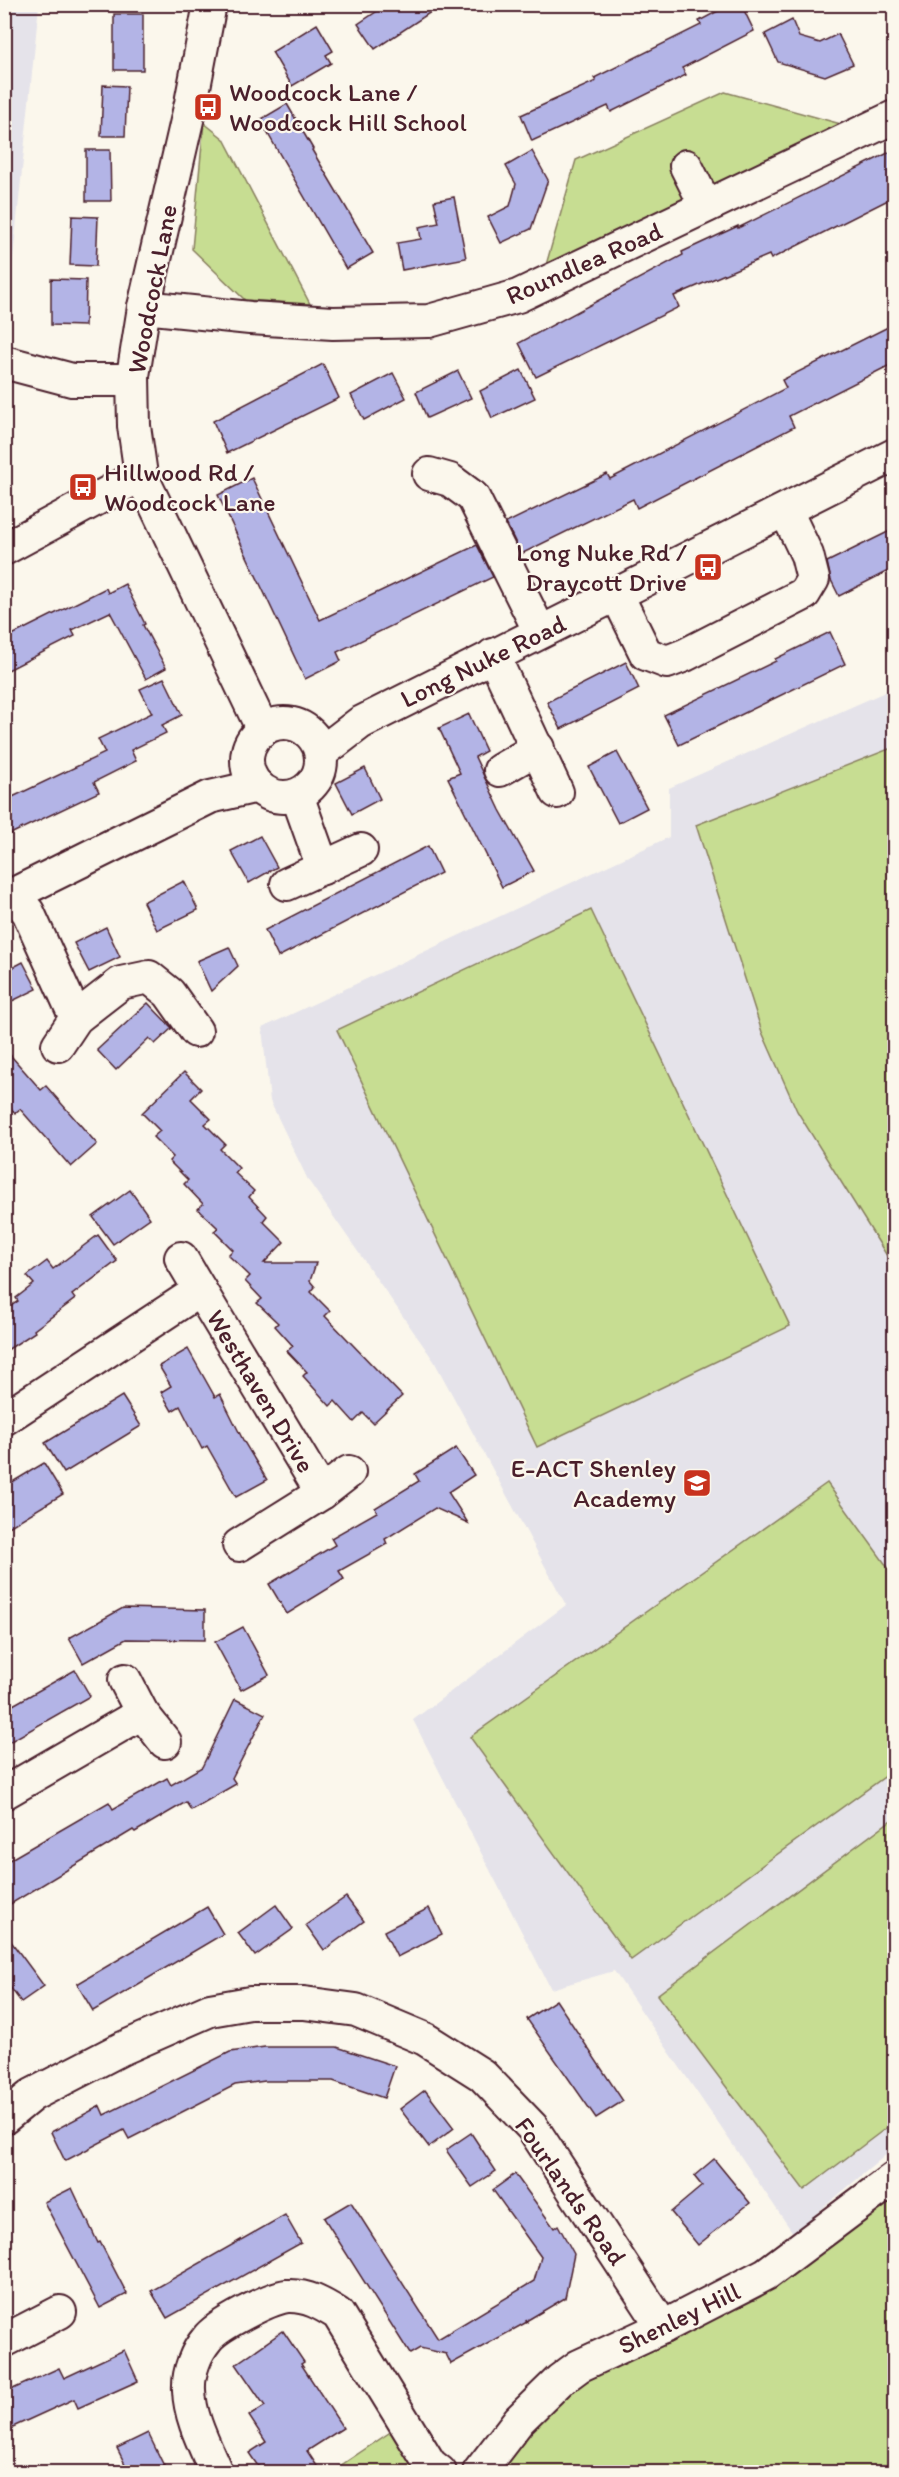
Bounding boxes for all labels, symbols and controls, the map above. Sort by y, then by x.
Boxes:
place label: Woodcock Lane / Woodcock Hill School [229,76,467,138]
bus stop icon: Woodcock Lane / Woodcock Hill School [192,91,224,123]
street label: Woodcock Lane [120,202,184,376]
street label: Roundlea Road [501,214,668,312]
place label: Hillwood Rd / Woodcock Lane [104,456,276,518]
bus stop icon: Hillwood Rd / Woodcock Lane [67,471,99,503]
place label: Long Nuke Rd / Draycott Drive [516,536,687,598]
bus stop icon: Long Nuke Rd / Draycott Drive [692,551,724,583]
street label: Long Nuke Road [395,607,572,715]
street label: Westhaven Drive [200,1304,322,1478]
place label: E-ACT Shenley Academy [511,1452,676,1514]
school or university icon: E-ACT Shenley Academy [681,1467,713,1499]
street label: Fourlands Road [508,2111,634,2271]
street label: Shenley Hill [613,2275,745,2361]

